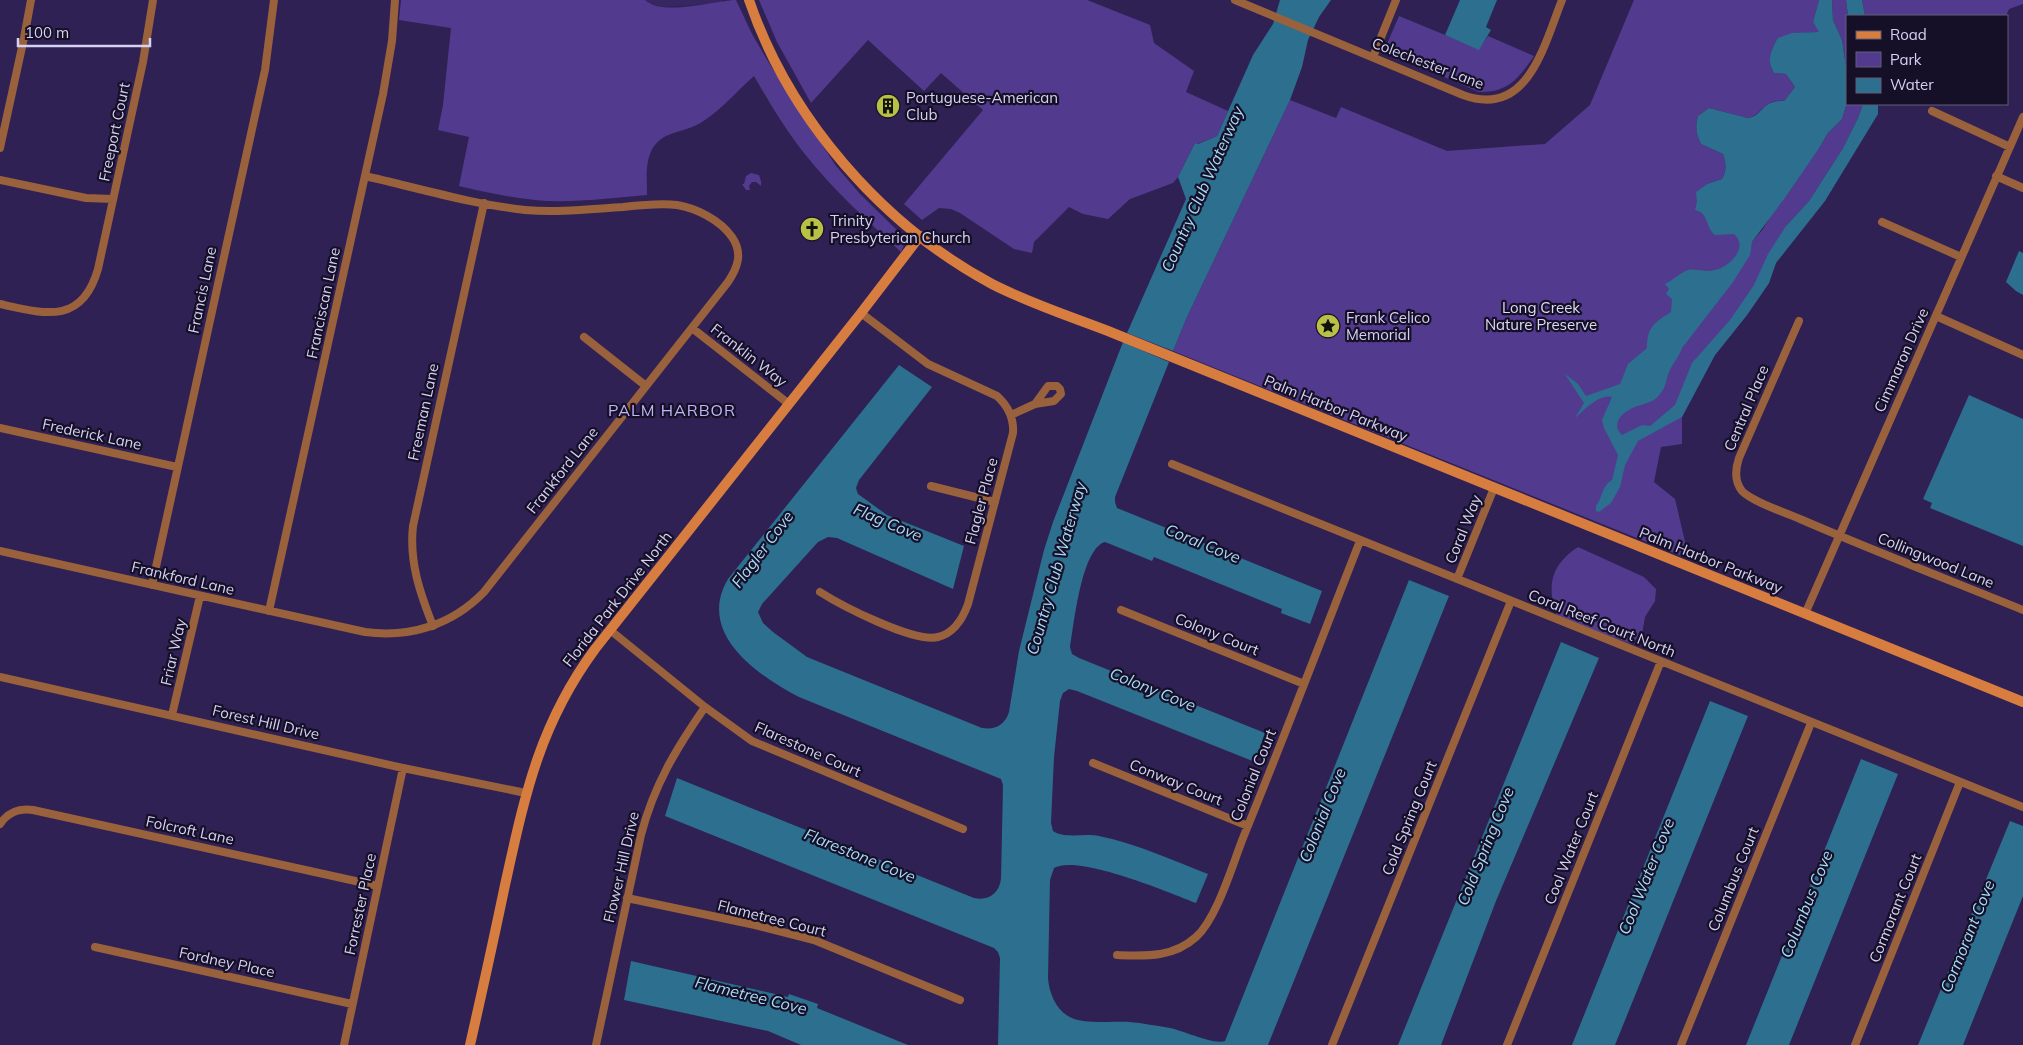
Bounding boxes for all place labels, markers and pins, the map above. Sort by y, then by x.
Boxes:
place label: Portuguese-American Club [906,88,1058,124]
building icon: Portuguese-American Club [875,93,901,119]
place label: Trinity Presbyterian Church [830,211,971,247]
church icon: Trinity Presbyterian Church [799,216,825,242]
place label: Frank Celico Memorial [1346,308,1430,344]
place icon: Frank Celico Memorial [1315,313,1341,339]

